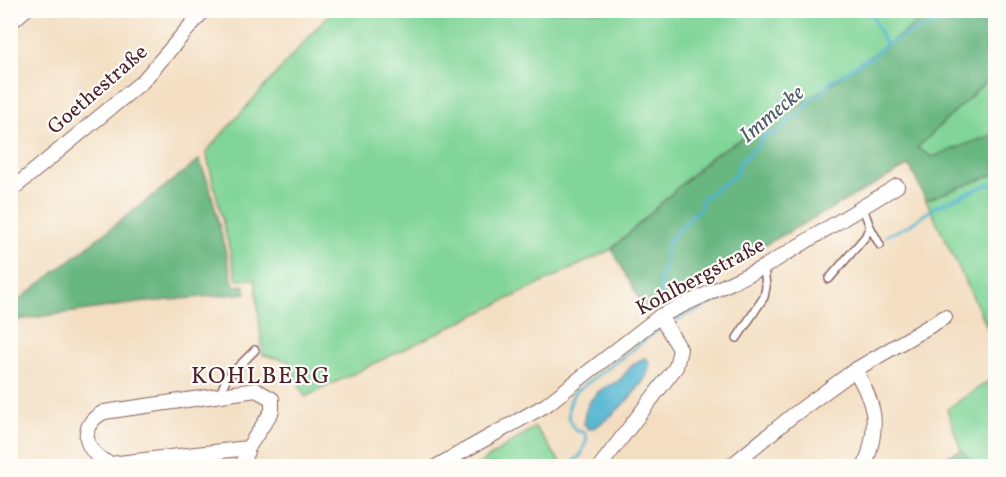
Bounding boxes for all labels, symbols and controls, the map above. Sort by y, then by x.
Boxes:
street label: Goethestraße [42,38,154,142]
water label: Immecke [734,79,812,151]
street label: Kohlbergstraße [631,231,770,324]
district label: KOHLBERG [191,360,331,394]

